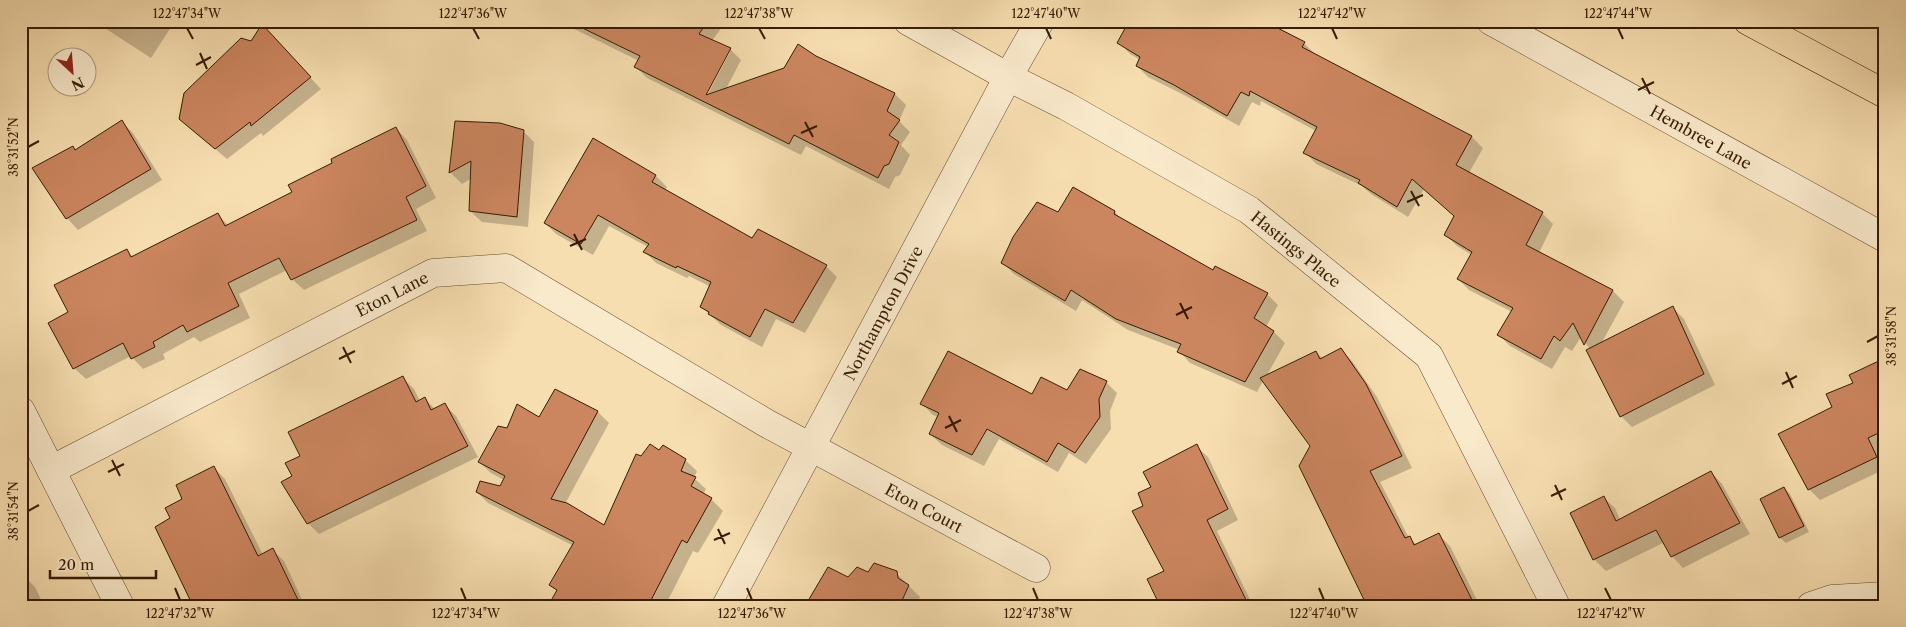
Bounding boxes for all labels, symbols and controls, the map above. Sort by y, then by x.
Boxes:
text: 122°47'34"W [153,6,222,21]
text: 122°47'36"W [439,6,508,21]
text: 122°47'38"W [725,6,794,21]
text: 122°47'40"W [1012,6,1081,21]
text: 122°47'42"W [1298,6,1367,21]
text: 122°47'44"W [1584,6,1653,21]
north arrow [48,48,98,98]
text: N [68,73,87,94]
street label: Hembree Lane [1647,101,1755,173]
text: 38°31'52"N [6,117,21,177]
street label: Hastings Place [1247,207,1345,291]
street label: Northampton Drive [839,242,927,384]
street label: Eton Lane [352,267,432,321]
text: 38°31'58"N [1884,306,1899,366]
street label: Eton Court [882,479,967,537]
text: 38°31'54"N [6,481,21,541]
scale bar [50,547,156,579]
text: 20 m [58,555,94,574]
text: 122°47'32"W [146,606,215,621]
text: 122°47'34"W [432,606,501,621]
text: 122°47'36"W [718,606,787,621]
text: 122°47'38"W [1004,606,1073,621]
text: 122°47'40"W [1290,606,1359,621]
text: 122°47'42"W [1577,606,1646,621]

